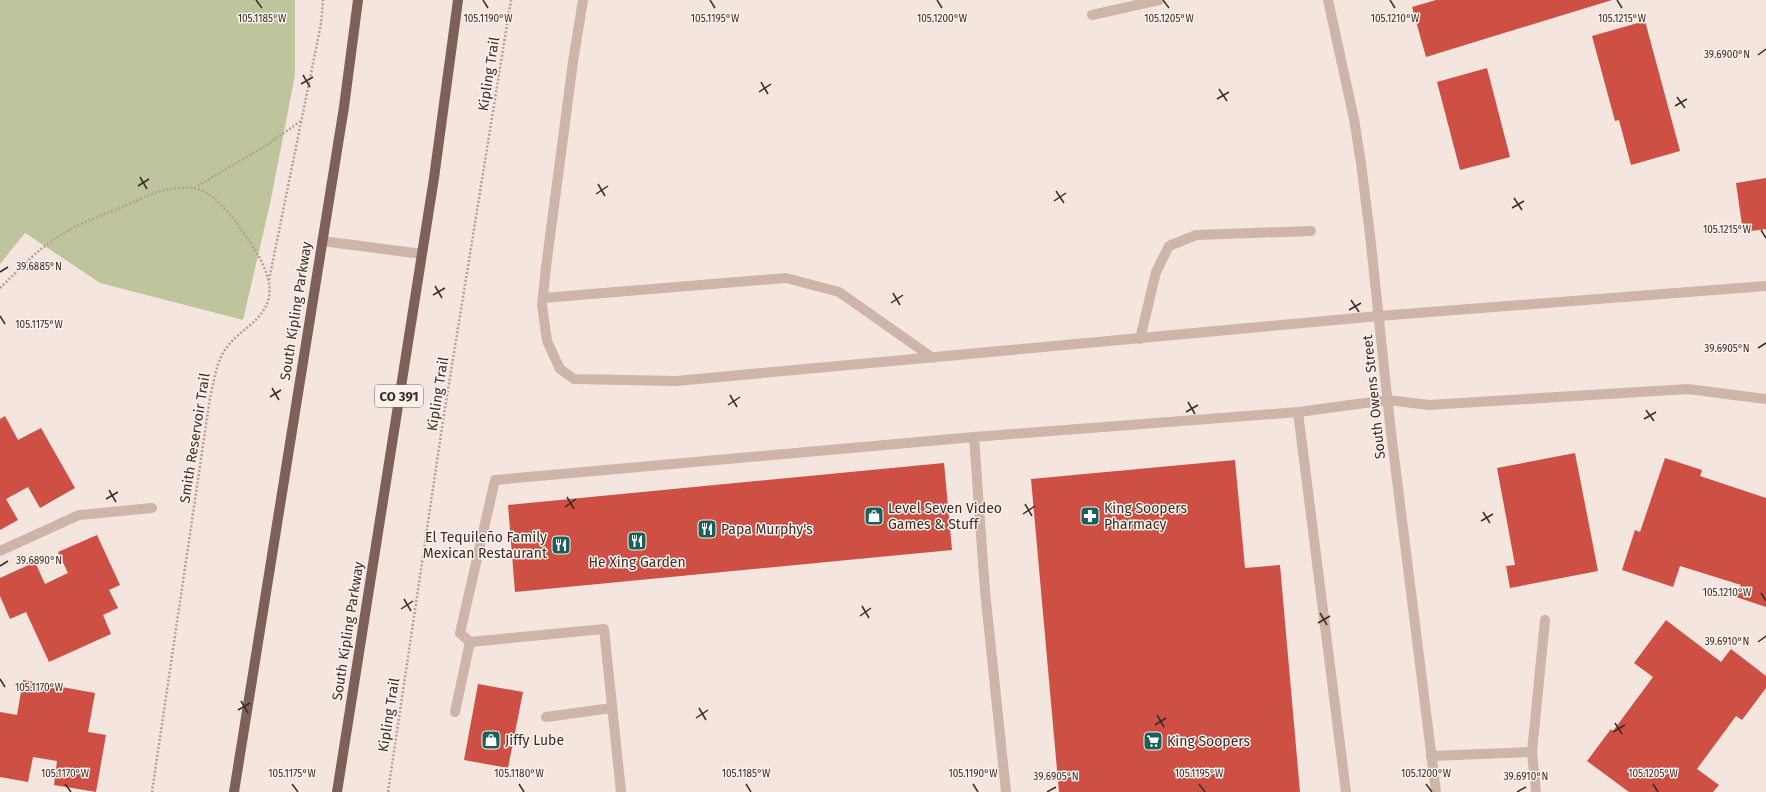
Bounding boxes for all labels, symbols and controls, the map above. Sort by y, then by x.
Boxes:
text: 105.1185°W [238,13,287,25]
text: 105.1190°W [463,13,513,25]
text: 105.1195°W [691,13,740,25]
text: 105.1200°W [917,13,968,25]
text: 105.1205°W [1144,13,1195,25]
text: 105.1210°W [1371,13,1420,25]
text: 105.1215°W [1598,13,1647,25]
street label: Kipling Trail [475,36,503,112]
text: 39.6900°N [1704,49,1750,61]
text: 105.1215°W [1703,224,1752,236]
street label: South Kipling Parkway [277,240,315,382]
text: 39.6885°N [16,261,62,273]
text: 105.1175°W [15,319,64,331]
street label: South Owens Street [1359,333,1389,460]
text: 39.6905°N [1704,343,1750,355]
street label: Kipling Trail [424,356,452,432]
street label: Smith Reservoir Trail [176,372,214,504]
road number: CO 391 [375,385,423,407]
place label: Level Seven Video Games & Stuff [888,500,1002,533]
place label: King Soopers Pharmacy [1104,500,1188,533]
shop icon: Level Seven Video Games & Stuff [863,505,885,527]
pharmacy icon: King Soopers Pharmacy [1079,505,1101,527]
restaurant icon: Papa Murphy's [696,518,718,540]
place label: Papa Murphy's [721,521,813,538]
place label: El Tequileño Family Mexican Restaurant [423,529,548,562]
restaurant icon: He Xing Garden [626,530,648,552]
restaurant icon: El Tequileño Family Mexican Restaurant [550,534,572,556]
place label: He Xing Garden [588,554,686,571]
text: 39.6890°N [16,555,62,567]
street label: South Kipling Parkway [329,560,367,702]
text: 105.1210°W [1703,587,1752,599]
text: 39.6910°N [1705,636,1749,648]
street label: Kipling Trail [375,677,403,753]
text: 105.1170°W [15,682,64,694]
shop icon: Jiffy Lube [480,729,502,751]
supermarket icon: King Soopers [1142,730,1164,752]
place label: Jiffy Lube [505,732,564,749]
place label: King Soopers [1167,733,1251,750]
text: 105.1170°W [41,768,90,780]
text: 105.1175°W [268,768,317,780]
text: 105.1180°W [494,768,544,780]
text: 105.1185°W [722,768,771,780]
text: 105.1190°W [948,768,998,780]
text: 105.1195°W [1175,768,1224,780]
text: 105.1200°W [1401,768,1452,780]
text: 105.1205°W [1628,768,1679,780]
text: 39.6905°N [1033,771,1079,783]
text: 39.6910°N [1504,771,1548,783]

